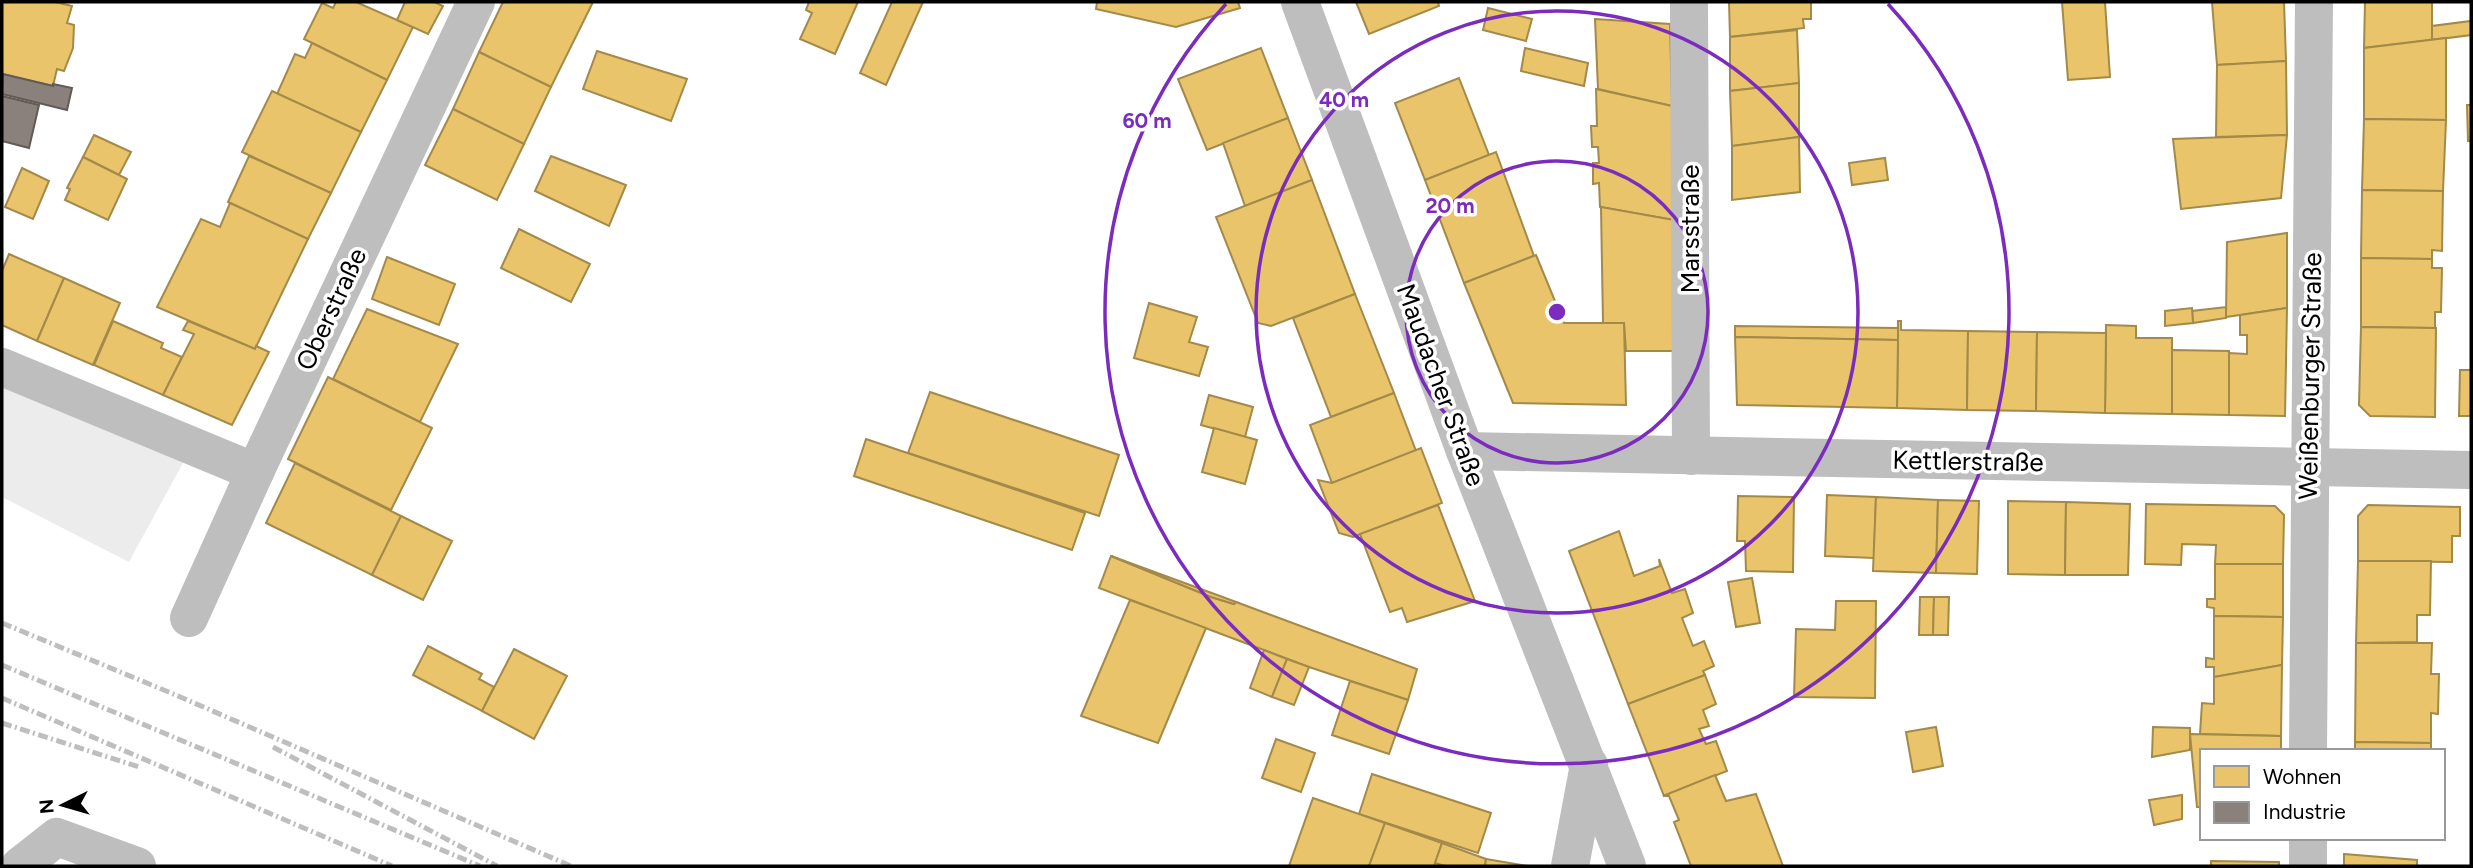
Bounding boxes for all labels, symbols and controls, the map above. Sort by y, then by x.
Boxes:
text: 40 m [1319,87,1369,112]
text: 60 m [1122,108,1172,133]
street label: Marsstraße [1674,164,1706,294]
text: 20 m [1425,193,1475,218]
street label: Oberstraße [289,243,373,375]
street label: Weißenburger Straße [2292,252,2328,500]
street label: Maudacher Straße [1390,279,1492,491]
centre of rings [1545,300,1569,324]
street label: Kettlerstraße [1892,444,2044,478]
legend [2200,749,2445,840]
text: Wohnen [2263,764,2341,789]
north arrow [28,770,98,840]
text: N [34,798,59,815]
text: Industrie [2263,799,2346,824]

